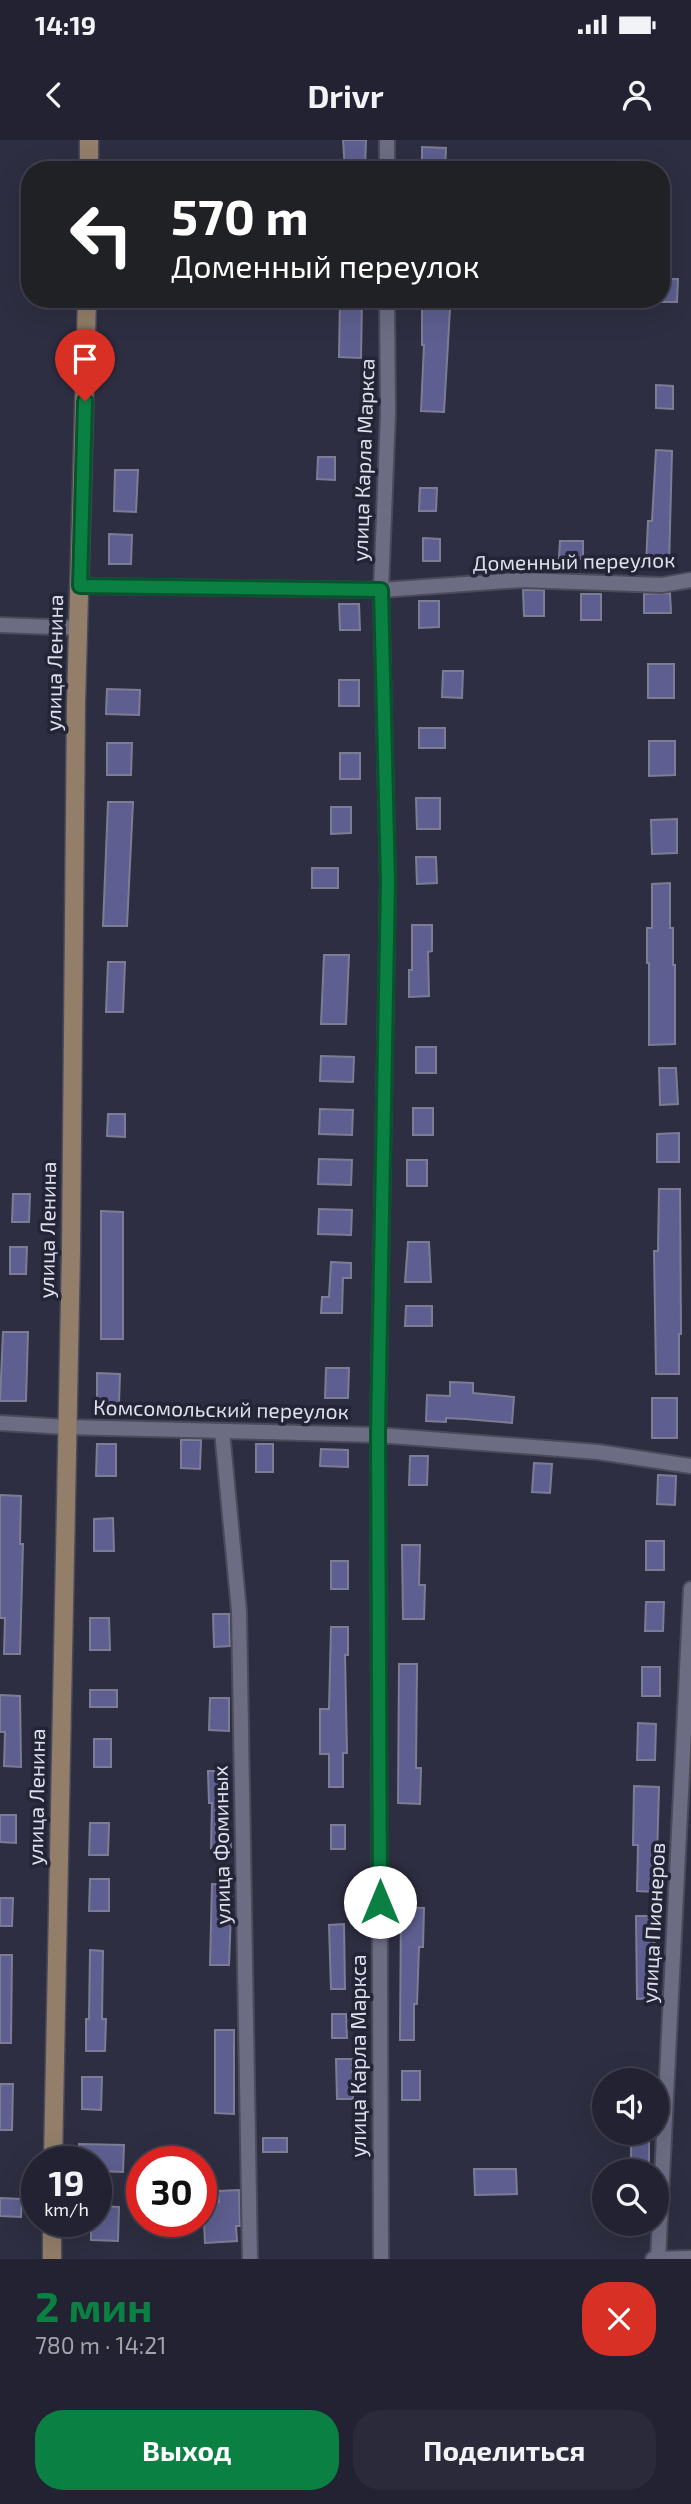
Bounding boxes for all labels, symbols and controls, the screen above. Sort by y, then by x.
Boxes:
text: 14:19 [35,9,96,40]
icon: back [35,76,73,114]
text: Drivr [307,76,384,114]
icon: person [618,76,656,114]
text: 570 m [171,186,309,245]
icon: left [56,189,147,280]
text: Доменный переулок [171,246,480,284]
pin [55,329,115,401]
icon: arrive [66,340,104,378]
street label: улица Карла Маркса [346,358,380,562]
street label: Доменный переулок [472,546,675,576]
street label: улица Ленина [40,594,68,732]
street label: улица Ленина [33,1161,61,1299]
street label: Комсомольский переулок [93,1394,349,1424]
street label: улица Ленина [22,1728,50,1866]
street label: улица Фоминых [207,1765,235,1925]
street label: улица Пионеров [636,1842,670,2004]
position arrow [343,1865,417,1939]
street label: улица Карла Маркса [345,1954,371,2158]
map controls [592,2068,669,2236]
button: sound [592,2068,669,2145]
speed limit sign: 30 [126,2146,217,2237]
button: search [592,2159,669,2236]
text: 19 [49,2161,84,2203]
text: km/h [44,2198,89,2220]
text: 2 мин [35,2280,152,2330]
button: close [582,2282,656,2356]
text: 780 m · 14:21 [35,2331,166,2359]
button: Выход [35,2410,339,2490]
button: Поделиться [353,2410,656,2490]

